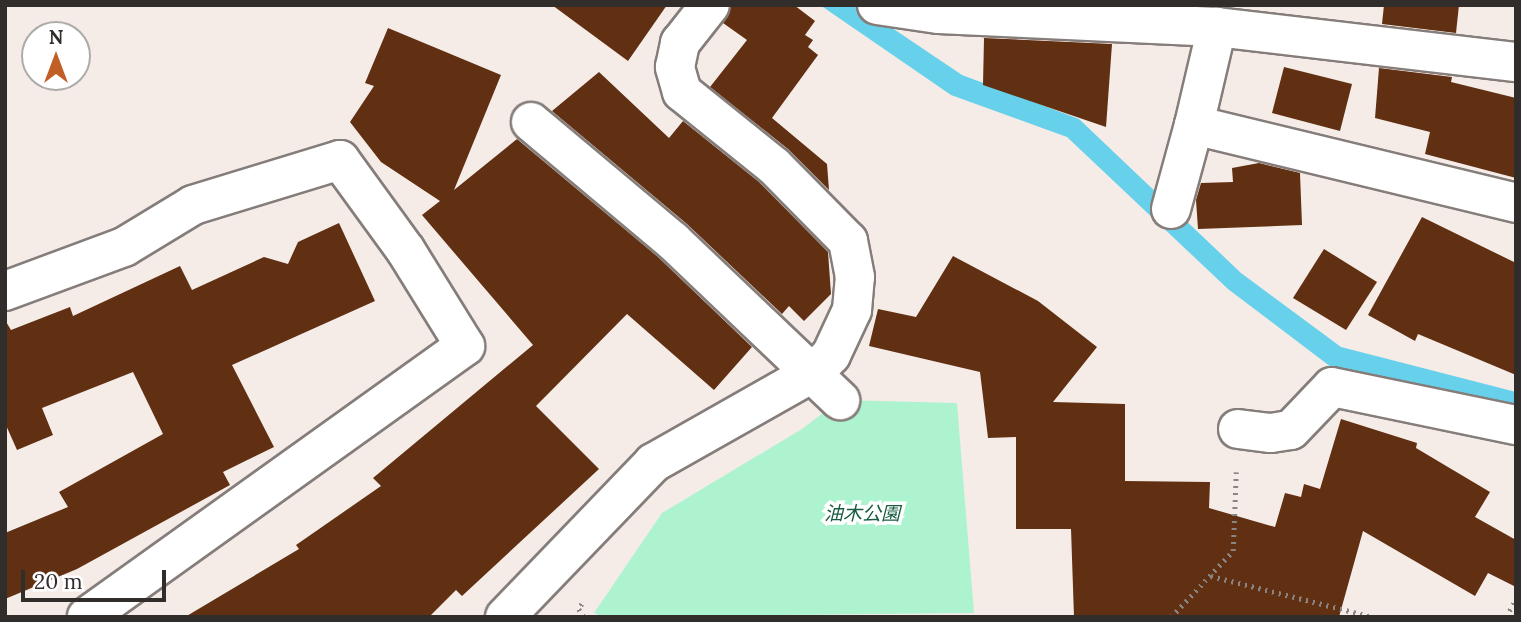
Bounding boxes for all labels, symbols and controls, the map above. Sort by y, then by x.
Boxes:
north arrow [21,21,91,91]
text: N [49,25,63,49]
park label: 油木公園 [824,503,900,525]
scale bar [24,556,170,600]
text: 20 m [34,568,83,595]

